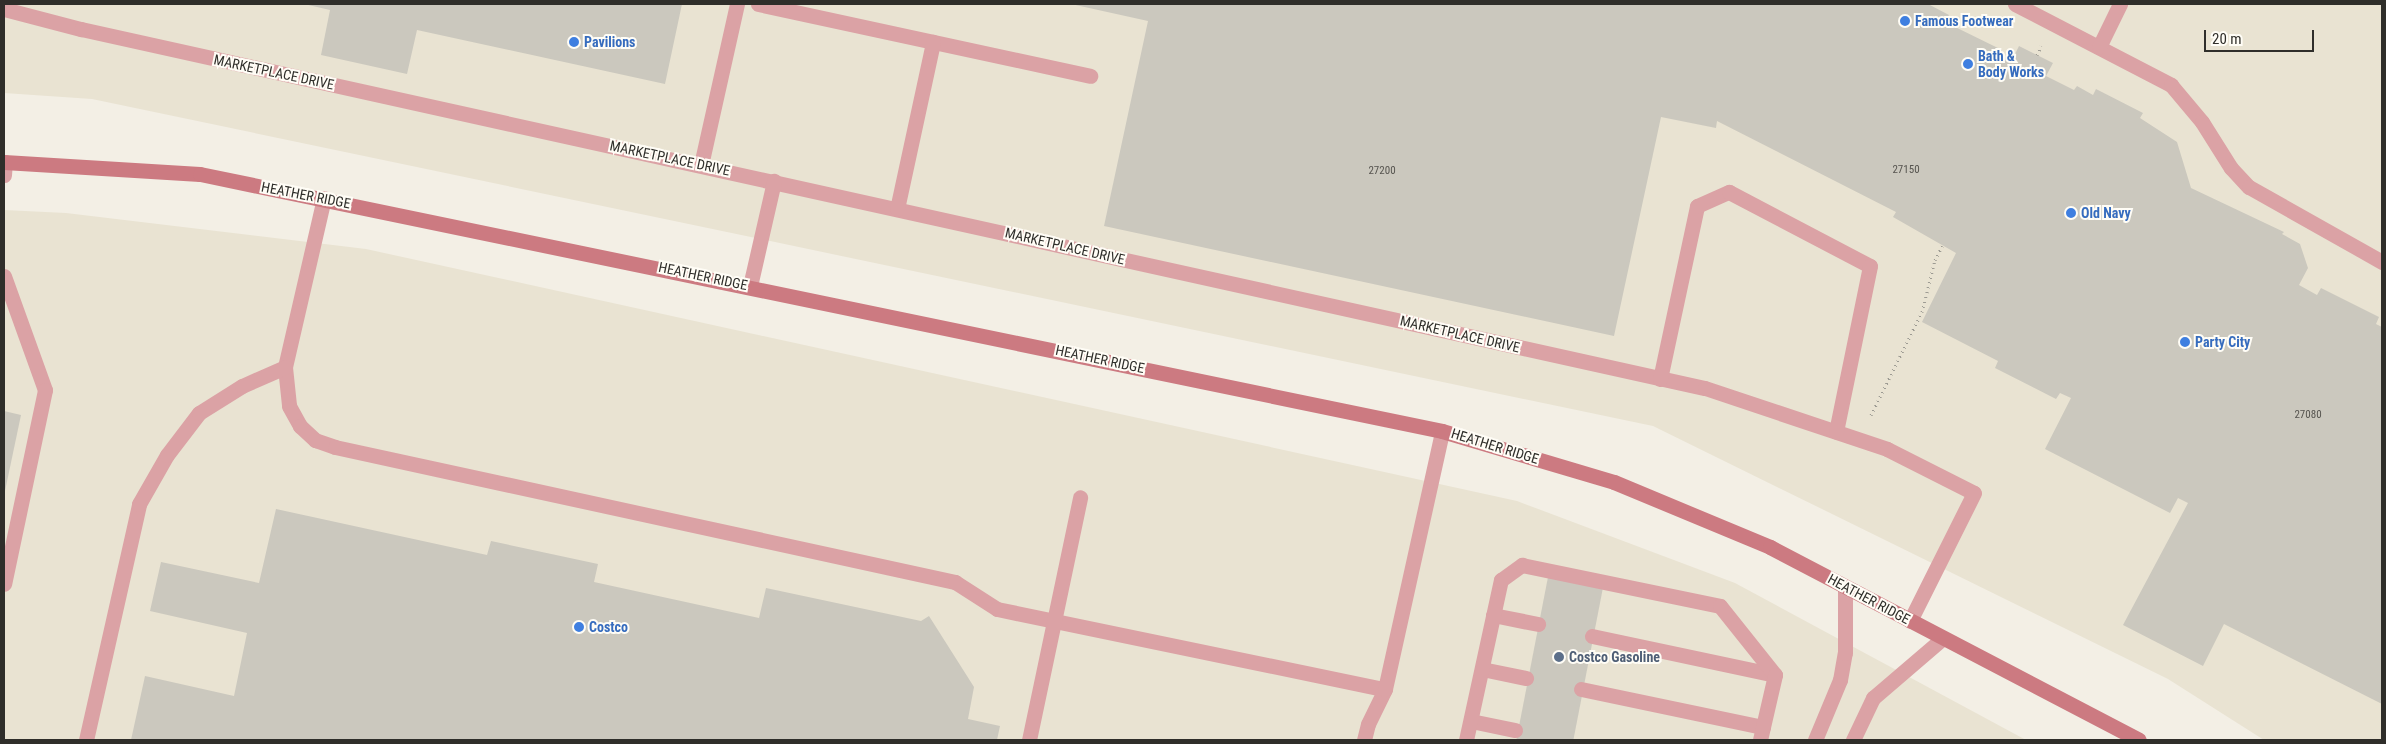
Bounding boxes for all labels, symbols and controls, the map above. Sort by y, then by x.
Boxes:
place label: Famous Footwear [1915,13,2013,29]
marker: Famous Footwear [1899,15,1911,27]
scale bar [2206,20,2316,52]
text: 20 m [2212,30,2242,48]
place label: Pavilions [584,34,635,50]
marker: Pavilions [568,36,580,48]
place label: Bath & Body Works [1978,48,2044,80]
street label: MARKETPLACE DRIVE [212,51,336,93]
marker: Bath & Body Works [1962,58,1974,70]
street label: MARKETPLACE DRIVE [608,137,732,179]
house number: 27150 [1892,163,1920,177]
house number: 27200 [1368,164,1396,178]
street label: HEATHER RIDGE [260,178,352,212]
place label: Old Navy [2081,205,2131,221]
marker: Old Navy [2065,207,2077,219]
street label: MARKETPLACE DRIVE [1003,224,1127,268]
street label: HEATHER RIDGE [657,258,749,294]
street label: MARKETPLACE DRIVE [1398,312,1522,356]
place label: Party City [2195,334,2250,350]
marker: Party City [2179,336,2191,348]
street label: HEATHER RIDGE [1054,341,1146,377]
house number: 27080 [2294,408,2322,422]
street label: HEATHER RIDGE [1449,425,1541,467]
street label: HEATHER RIDGE [1825,570,1913,628]
place label: Costco [589,619,628,635]
marker: Costco [573,621,585,633]
place label: Costco Gasoline [1569,649,1660,665]
marker: Costco Gasoline [1553,651,1565,663]

